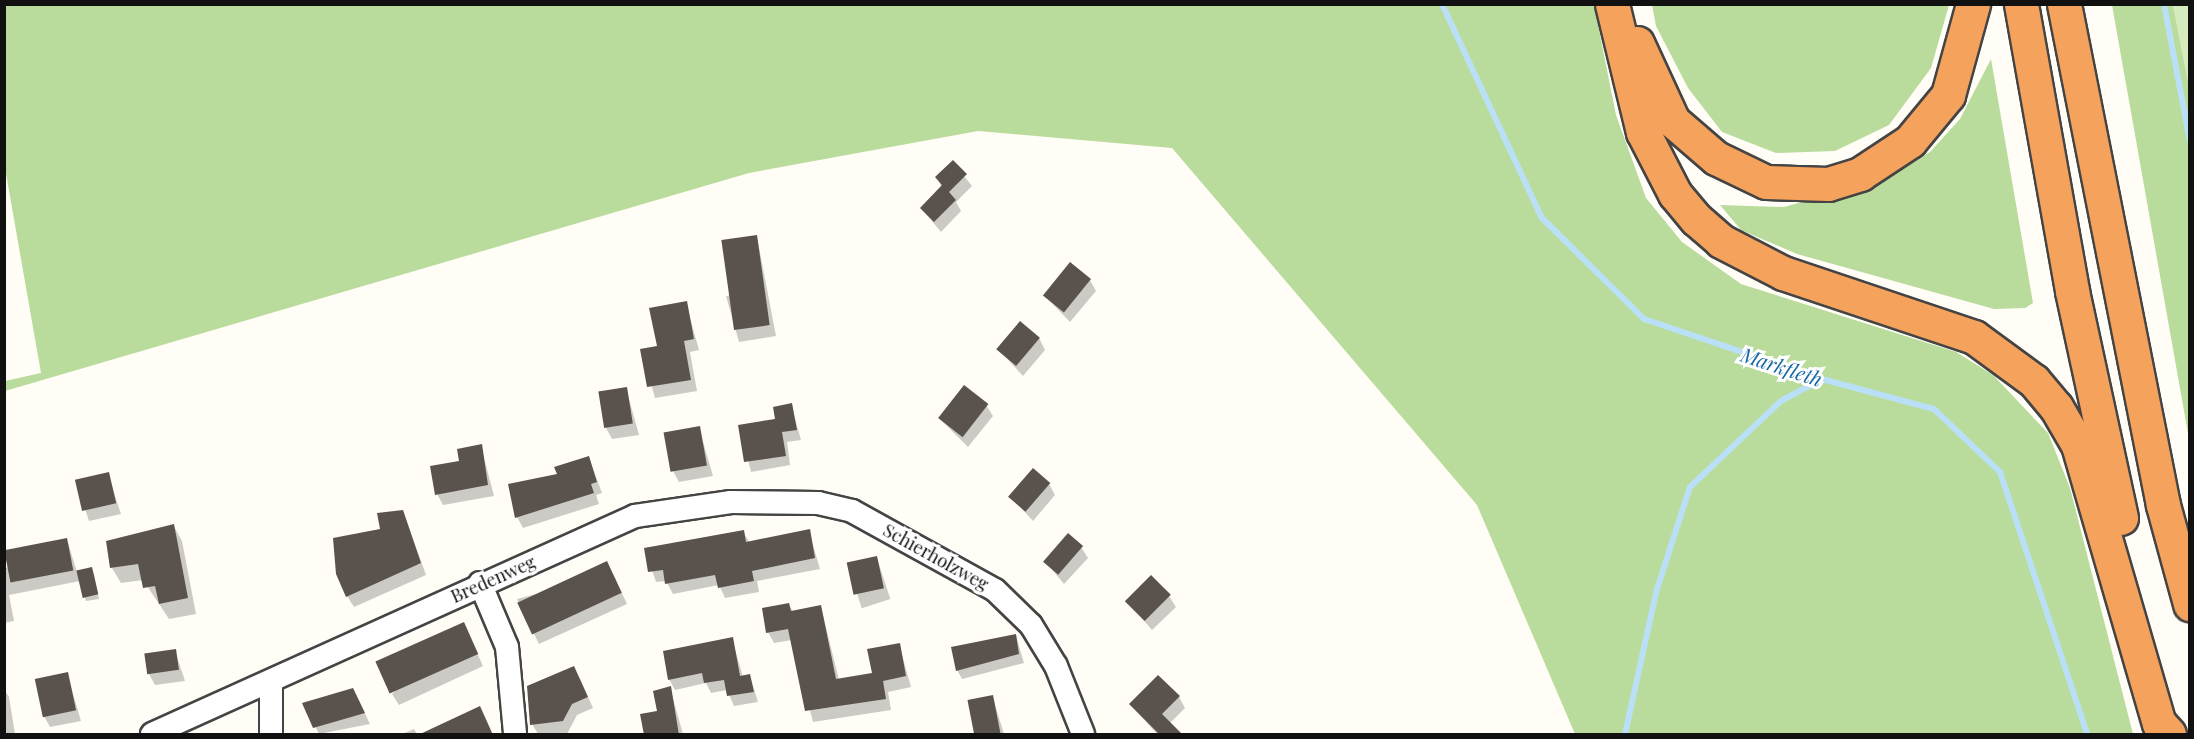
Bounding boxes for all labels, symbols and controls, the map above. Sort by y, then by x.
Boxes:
water label: Markfleth [1738,342,1826,390]
street label: Schierholzweg [879,519,993,595]
street label: Bredenweg [447,551,539,607]

